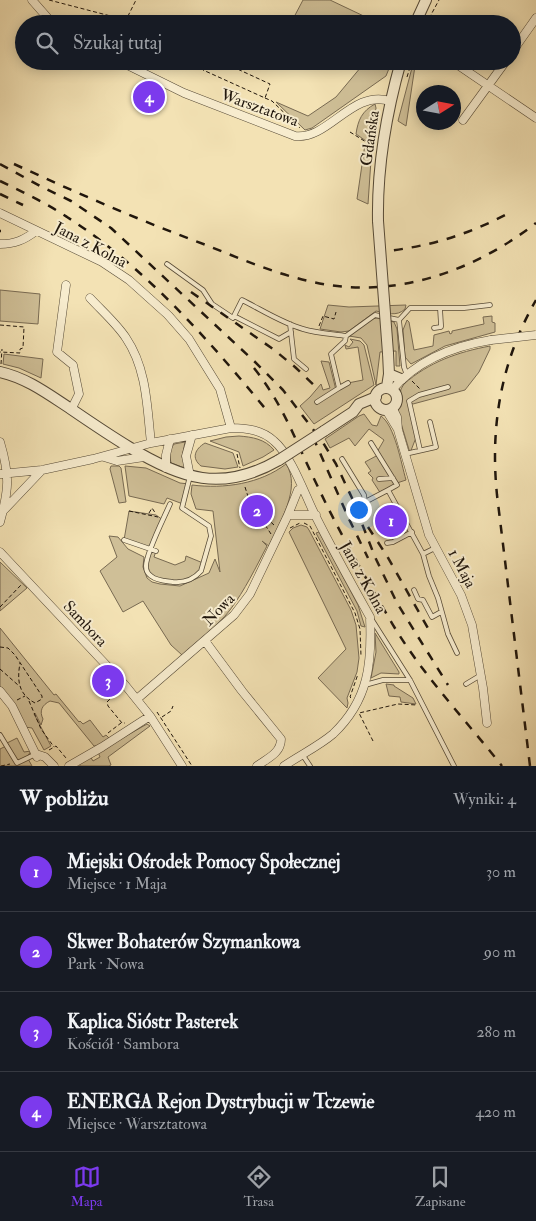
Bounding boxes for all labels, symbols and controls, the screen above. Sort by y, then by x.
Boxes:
search box [15,15,521,70]
icon: search [33,29,61,57]
text: Szukaj tutaj [73,31,162,55]
pin: 4 [133,78,165,116]
street label: Warsztatowa [217,84,302,131]
north arrow [416,85,461,130]
street label: Gdańska [356,109,384,167]
street label: Jana z Kolna [49,217,131,273]
pin: 2 [241,492,273,530]
your location [346,497,372,523]
pin: 1 [375,502,407,540]
street label: Jana z Kolna [334,537,391,618]
street label: 1 Maja [444,546,481,592]
street label: Nowa [198,589,239,630]
street label: Sambora [59,596,112,651]
pin: 3 [92,662,124,700]
text: W pobliżu [20,785,109,812]
text: Wyniki: 4 [453,789,516,809]
text: Miejski Ośrodek Pomocy Społecznej [67,850,340,874]
text: 1 [33,862,39,882]
text: 30 m [486,862,516,882]
text: Miejsce · 1 Maja [67,874,167,894]
text: Skwer Bohaterów Szymankowa [67,930,300,954]
text: 2 [32,942,40,962]
text: 90 m [484,942,516,962]
text: Park · Nowa [67,954,144,974]
text: Kaplica Sióstr Pasterek [67,1010,238,1034]
text: 3 [33,1022,39,1042]
text: 280 m [476,1022,516,1042]
text: Kościół · Sambora [67,1034,179,1054]
text: ENERGA Rejon Dystrybucji w Tczewie [67,1090,374,1114]
text: 4 [32,1102,40,1122]
text: 420 m [475,1102,516,1122]
text: Miejsce · Warsztatowa [67,1114,207,1134]
tab: Mapa [70,1163,103,1210]
tab: Trasa [244,1163,274,1210]
tab: Zapisane [415,1163,466,1210]

